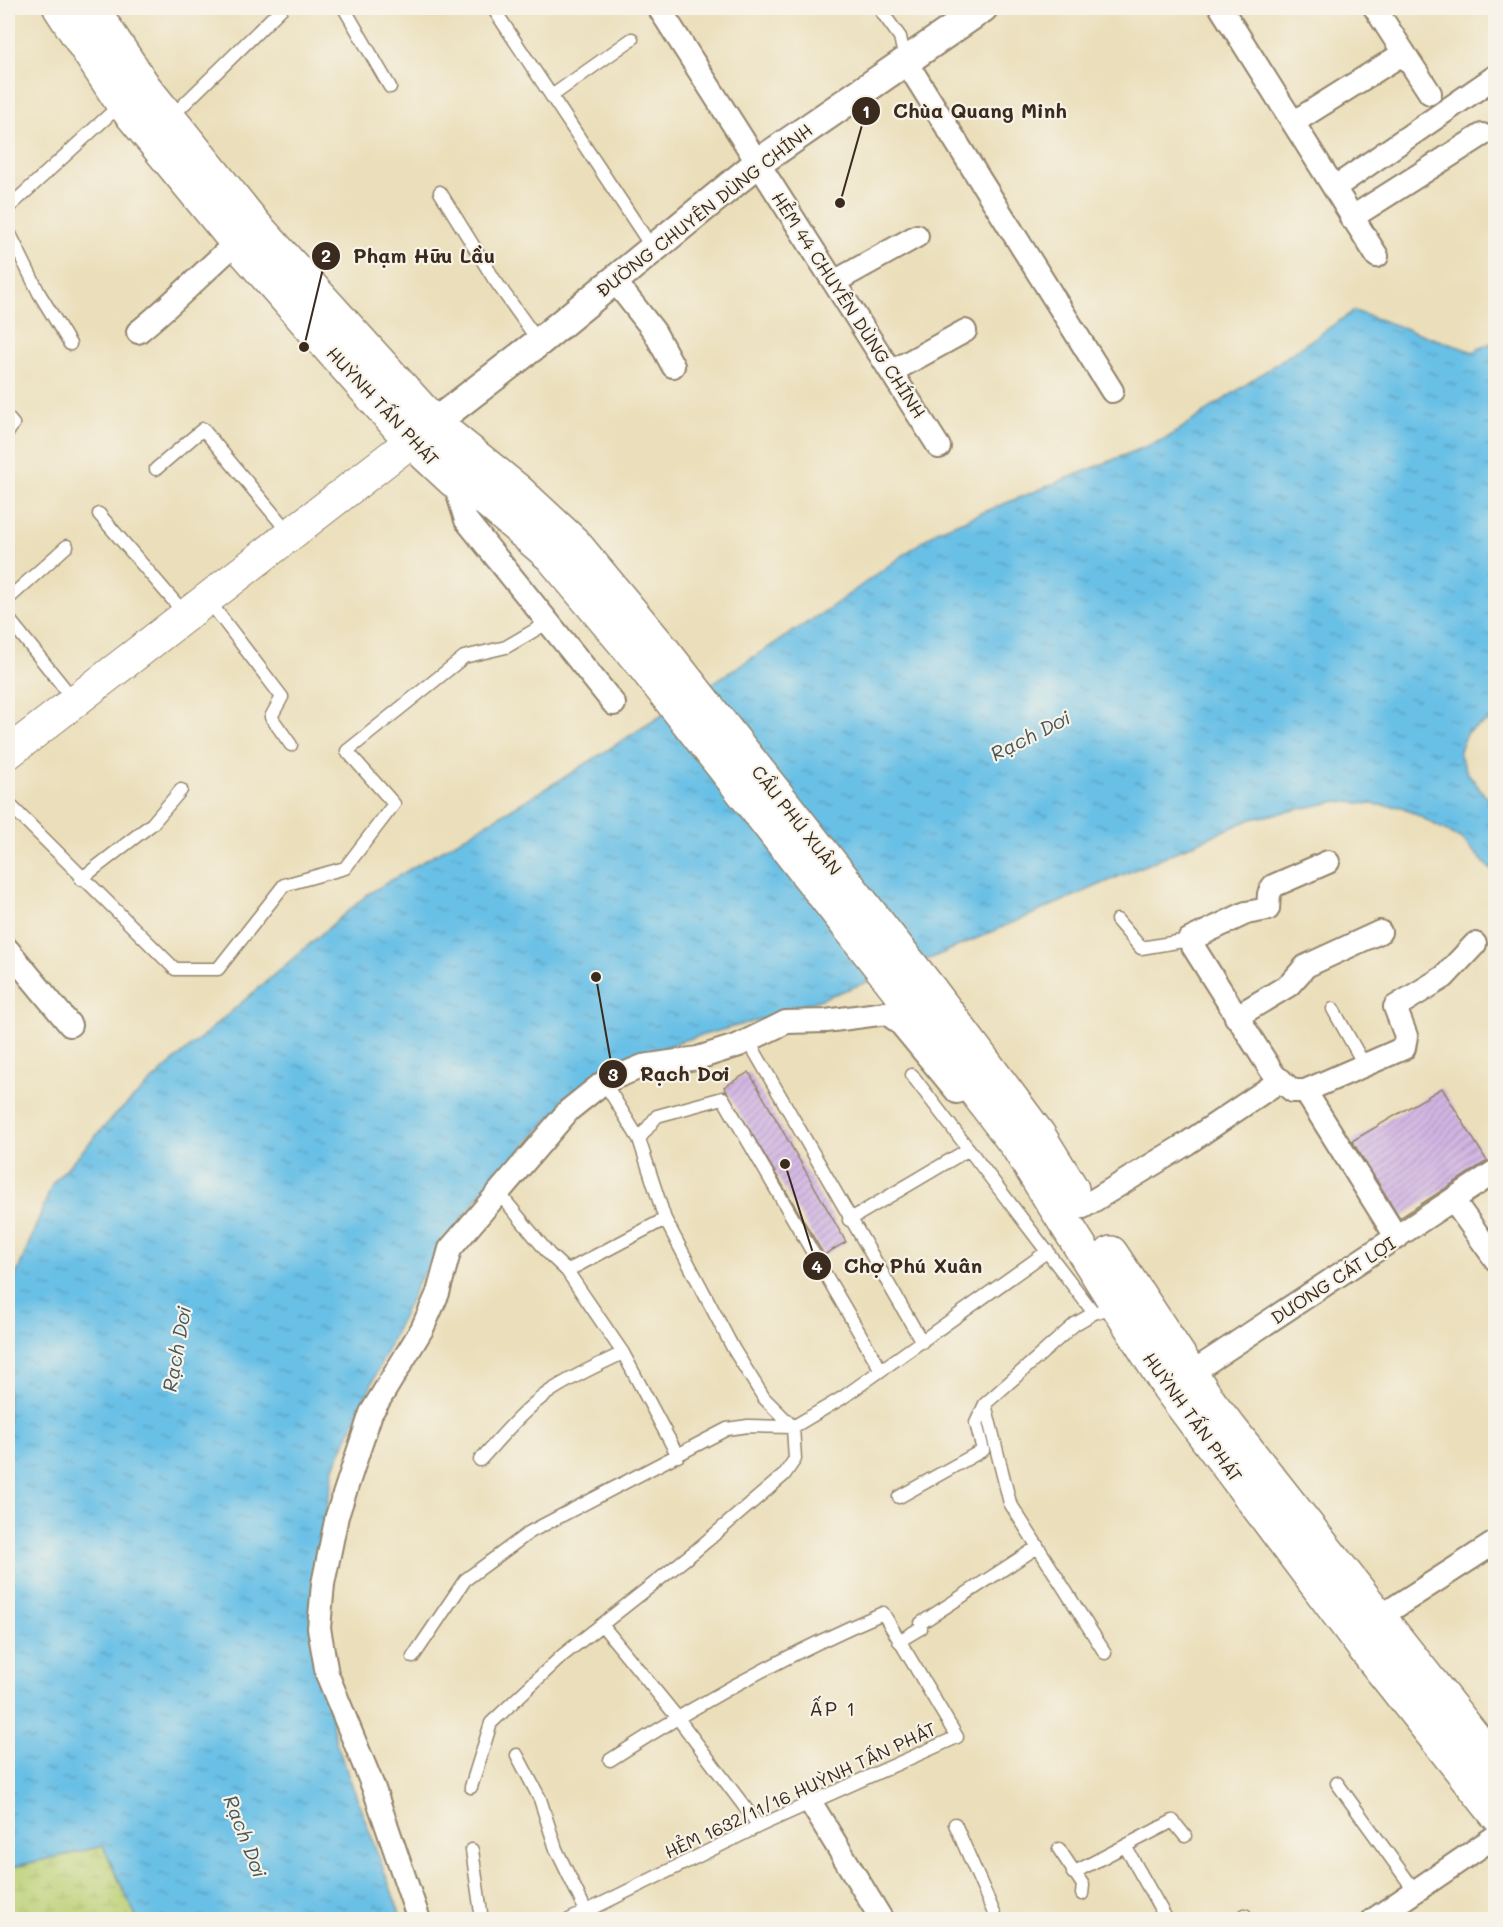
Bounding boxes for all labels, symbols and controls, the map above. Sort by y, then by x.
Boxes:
callout: Chùa Quang Minh [851,92,1079,130]
text: Chùa Quang Minh [893,97,1067,123]
text: 1 [862,99,870,123]
street label: ĐƯỜNG CHUYÊN DÙNG CHÍNH [591,118,817,302]
street label: HẺM 44 CHUYÊN DÙNG CHÍNH [767,187,931,423]
callout: Phạm Hữu Lầu [311,237,507,275]
text: Phạm Hữu Lầu [353,242,495,268]
text: 2 [321,243,331,267]
street label: HUỲNH TẤN PHÁT [322,341,444,471]
water label: Rạch Dơi [986,703,1075,766]
street label: CẦU PHÚ XUÂN [747,760,847,880]
callout: Rạch Dơi [598,1055,742,1093]
text: Rạch Dơi [640,1060,730,1086]
text: 3 [608,1062,619,1086]
street label: DƯƠNG CÁT LỢI [1266,1231,1400,1329]
callout: Chợ Phú Xuân [802,1247,995,1285]
text: Chợ Phú Xuân [844,1252,982,1278]
text: 4 [811,1254,823,1278]
water label: Rạch Dơi [156,1303,196,1394]
street label: HUỲNH TẤN PHÁT [1138,1347,1248,1487]
district label: ẤP 1 [809,1695,857,1721]
street label: HẺM 1632/11/16 HUỲNH TẤN PHÁT [660,1716,940,1864]
water label: Rạch Dơi [218,1791,274,1882]

